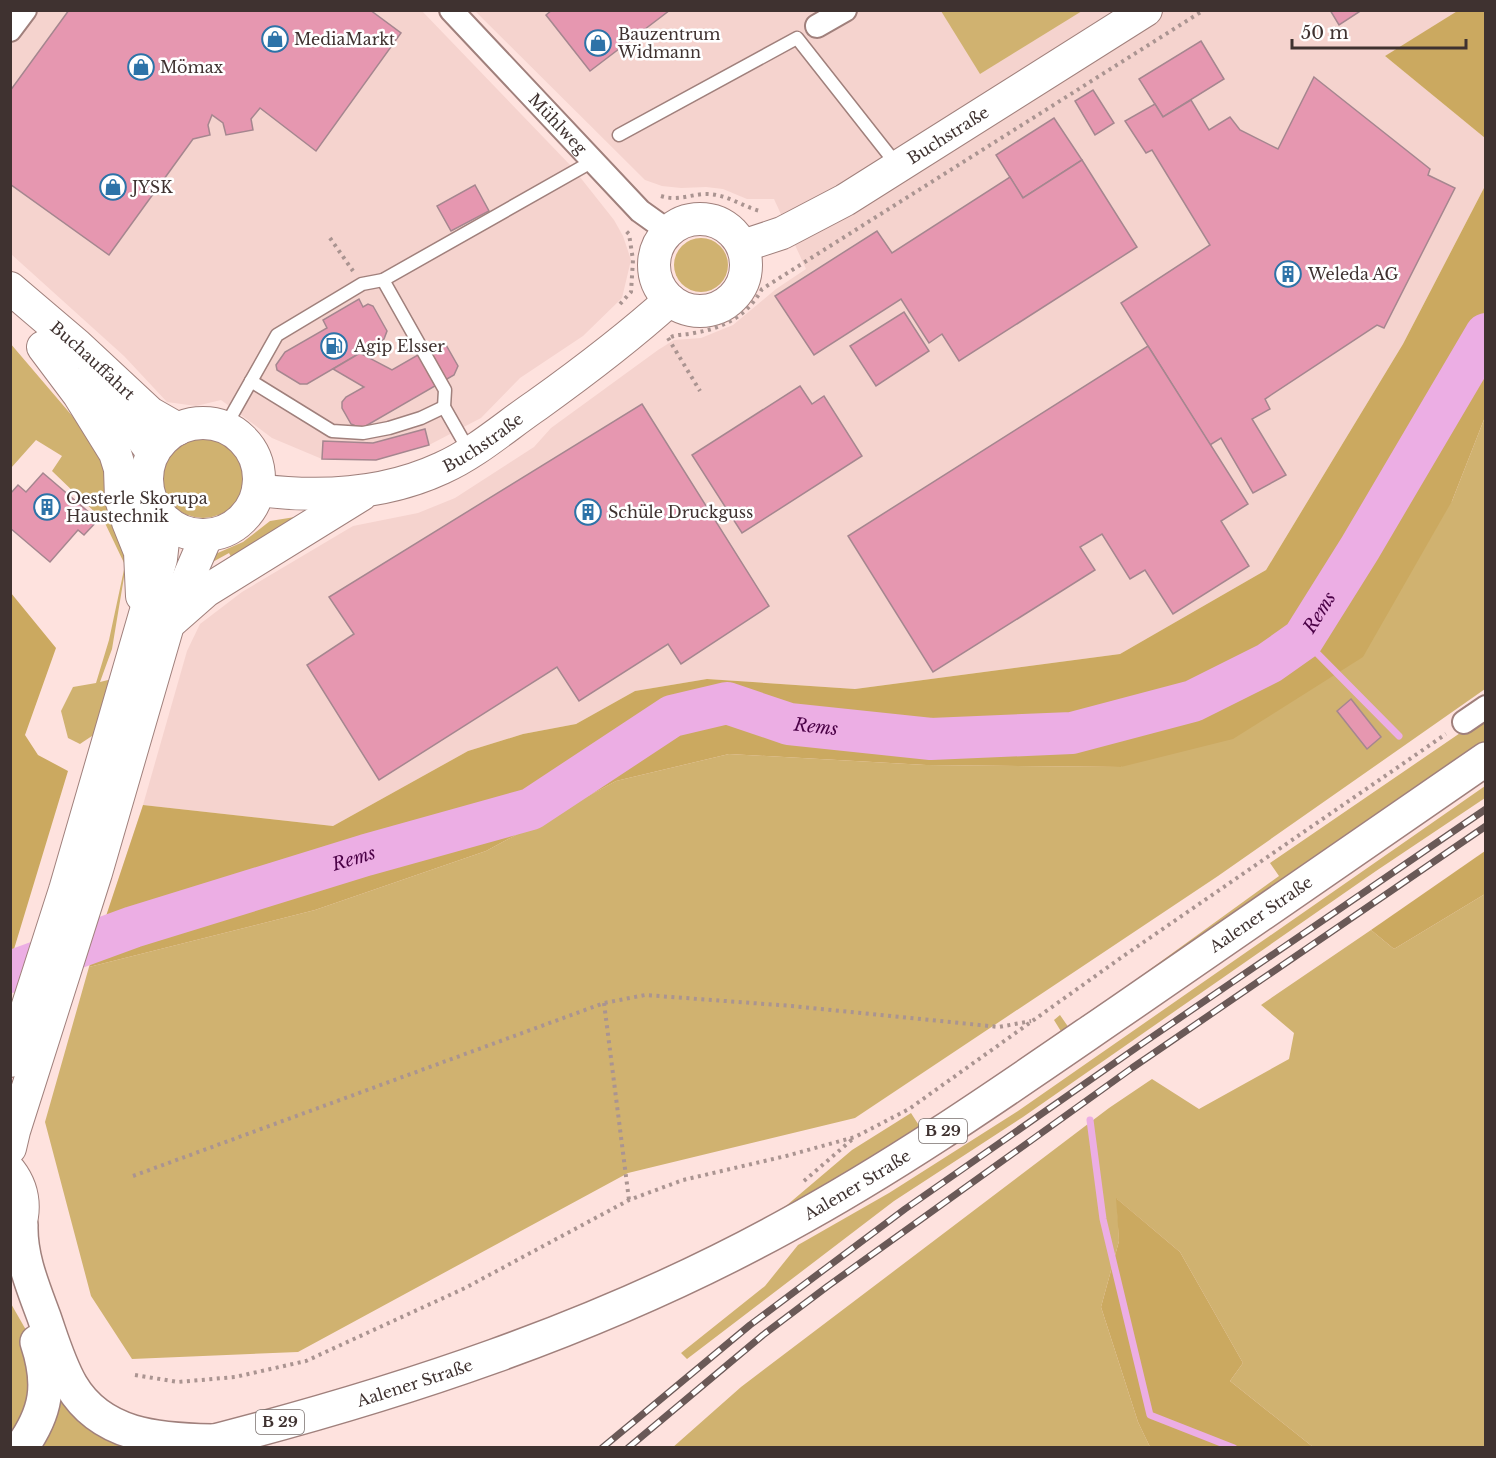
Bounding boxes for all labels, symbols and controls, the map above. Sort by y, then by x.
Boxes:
scale bar [1292,12,1466,50]
text: 50 m [1301,22,1349,44]
shop icon: MediaMarkt [260,24,290,54]
place label: Bauzentrum Widmann [617,24,721,62]
shop icon: Bauzentrum Widmann [583,28,613,58]
place label: MediaMarkt [294,29,395,49]
shop icon: Mömax [126,52,156,82]
place label: Mömax [160,57,224,77]
street label: Mühlweg [525,89,592,159]
street label: Buchstraße [904,102,992,168]
shop icon: JYSK [98,172,128,202]
place label: JYSK [130,177,173,197]
building icon: Weleda AG [1273,259,1303,289]
place label: Weleda AG [1307,264,1399,284]
street label: Buchauffahrt [46,317,139,404]
fuel station icon: Agip Elsser [319,331,349,361]
place label: Agip Elsser [353,336,445,356]
street label: Buchstraße [439,408,527,476]
place label: Oesterle Skorupa Haustechnik [66,488,208,526]
building icon: Oesterle Skorupa Haustechnik [32,492,62,522]
building icon: Schüle Druckguss [573,497,603,527]
place label: Schüle Druckguss [608,502,753,522]
water label: Rems [1298,588,1341,638]
water label: Rems [792,713,839,740]
water label: Rems [328,842,378,876]
street label: Aalener Straße [1205,872,1316,957]
road number: B 29 [919,1119,967,1143]
street label: Aalener Straße [800,1145,914,1225]
street label: Aalener Straße [354,1354,475,1411]
road number: B 29 [256,1410,304,1434]

